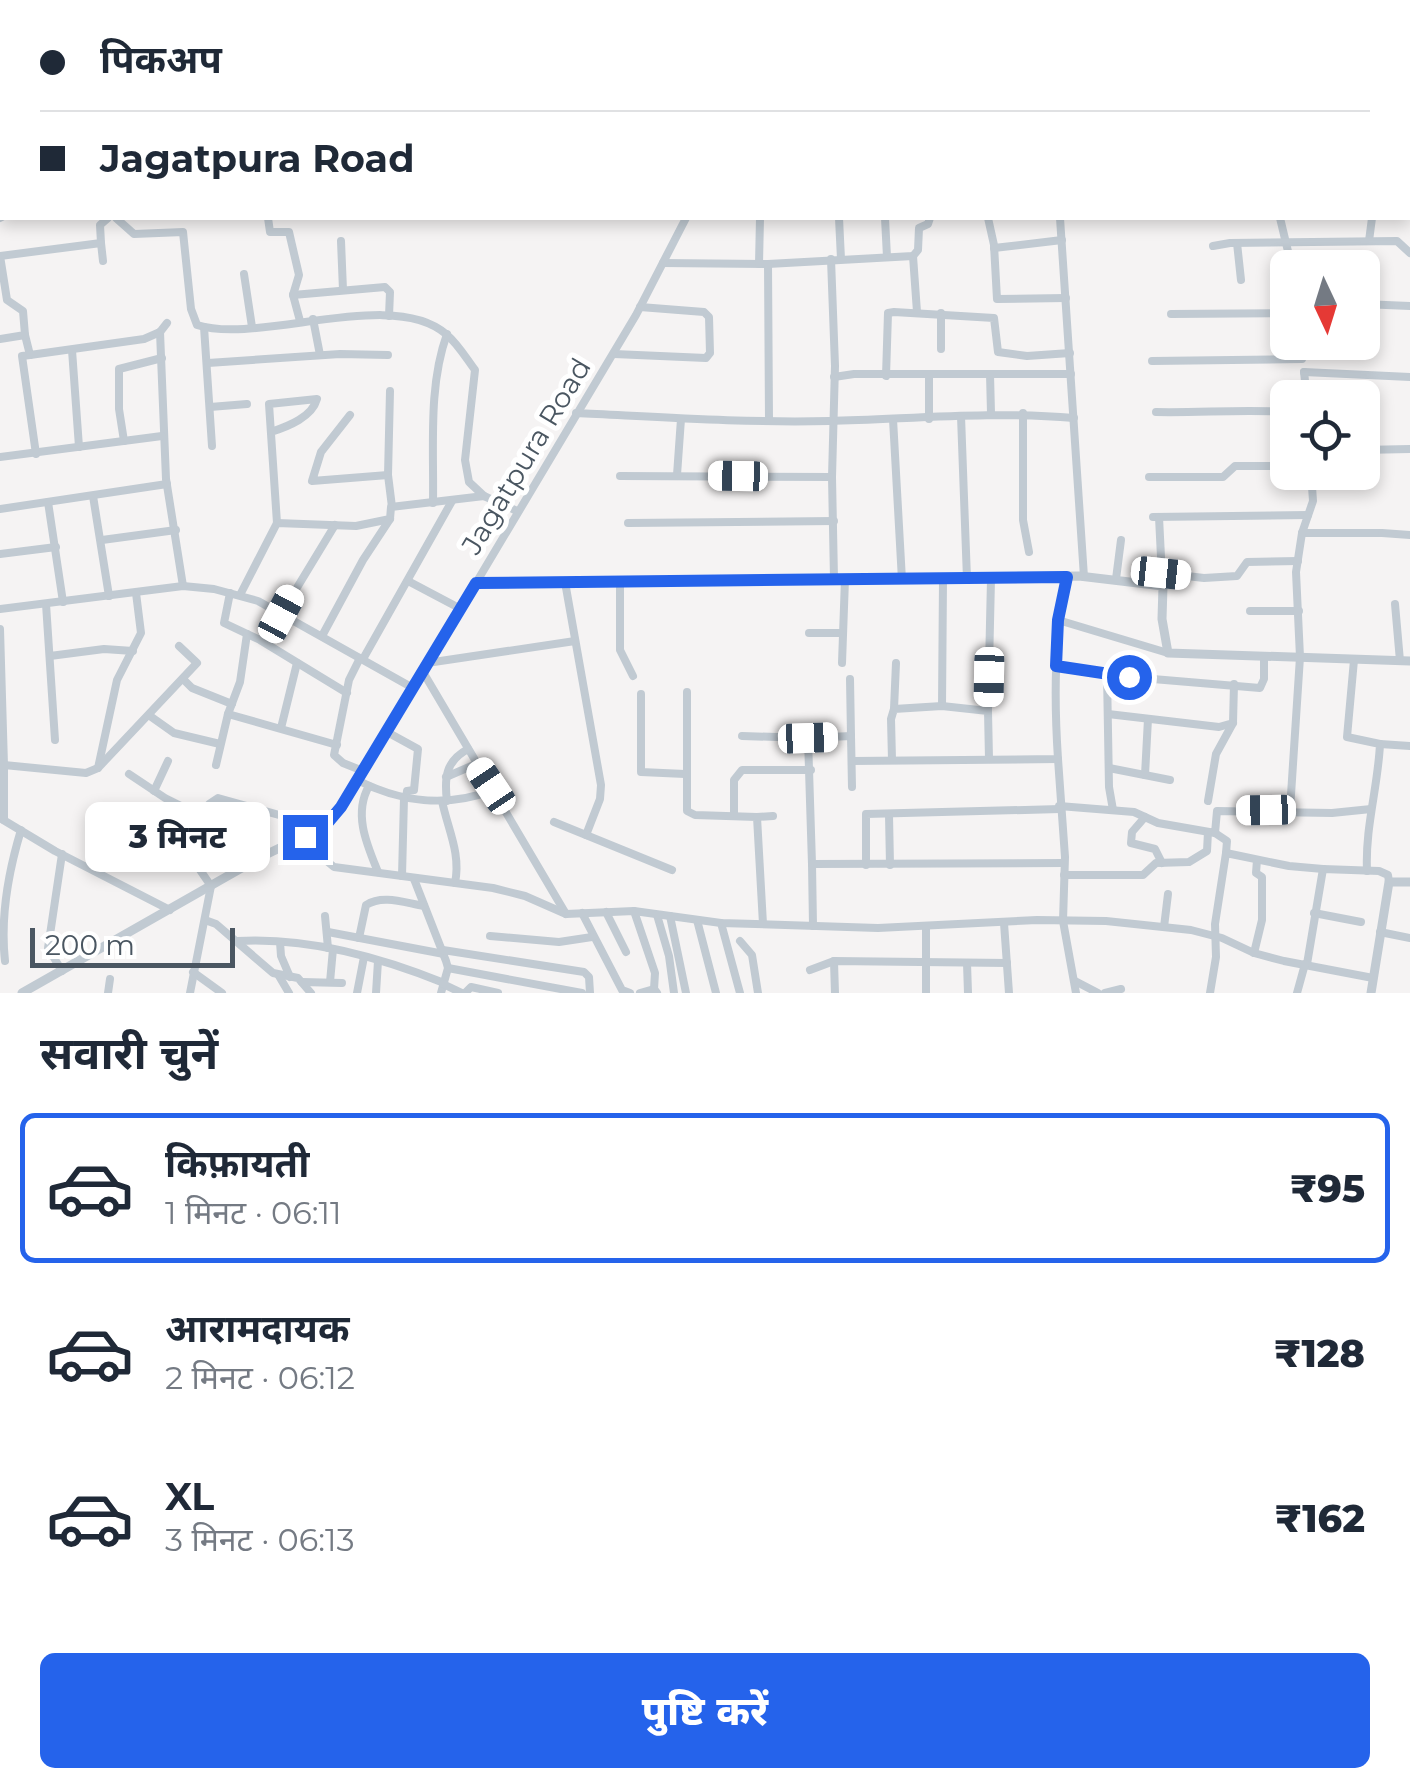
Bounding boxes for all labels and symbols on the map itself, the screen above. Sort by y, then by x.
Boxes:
north arrow [1270,250,1380,360]
street label: Jagatpura Road [454,352,598,561]
car [708,460,768,492]
car [1130,555,1192,591]
car [254,580,308,648]
car [973,647,1005,707]
route start [1107,655,1152,700]
car [777,722,839,754]
car [462,753,520,819]
car [1236,794,1296,826]
callout: 3 मिनट [85,802,270,872]
route end [283,815,328,860]
scale bar [30,923,235,968]

